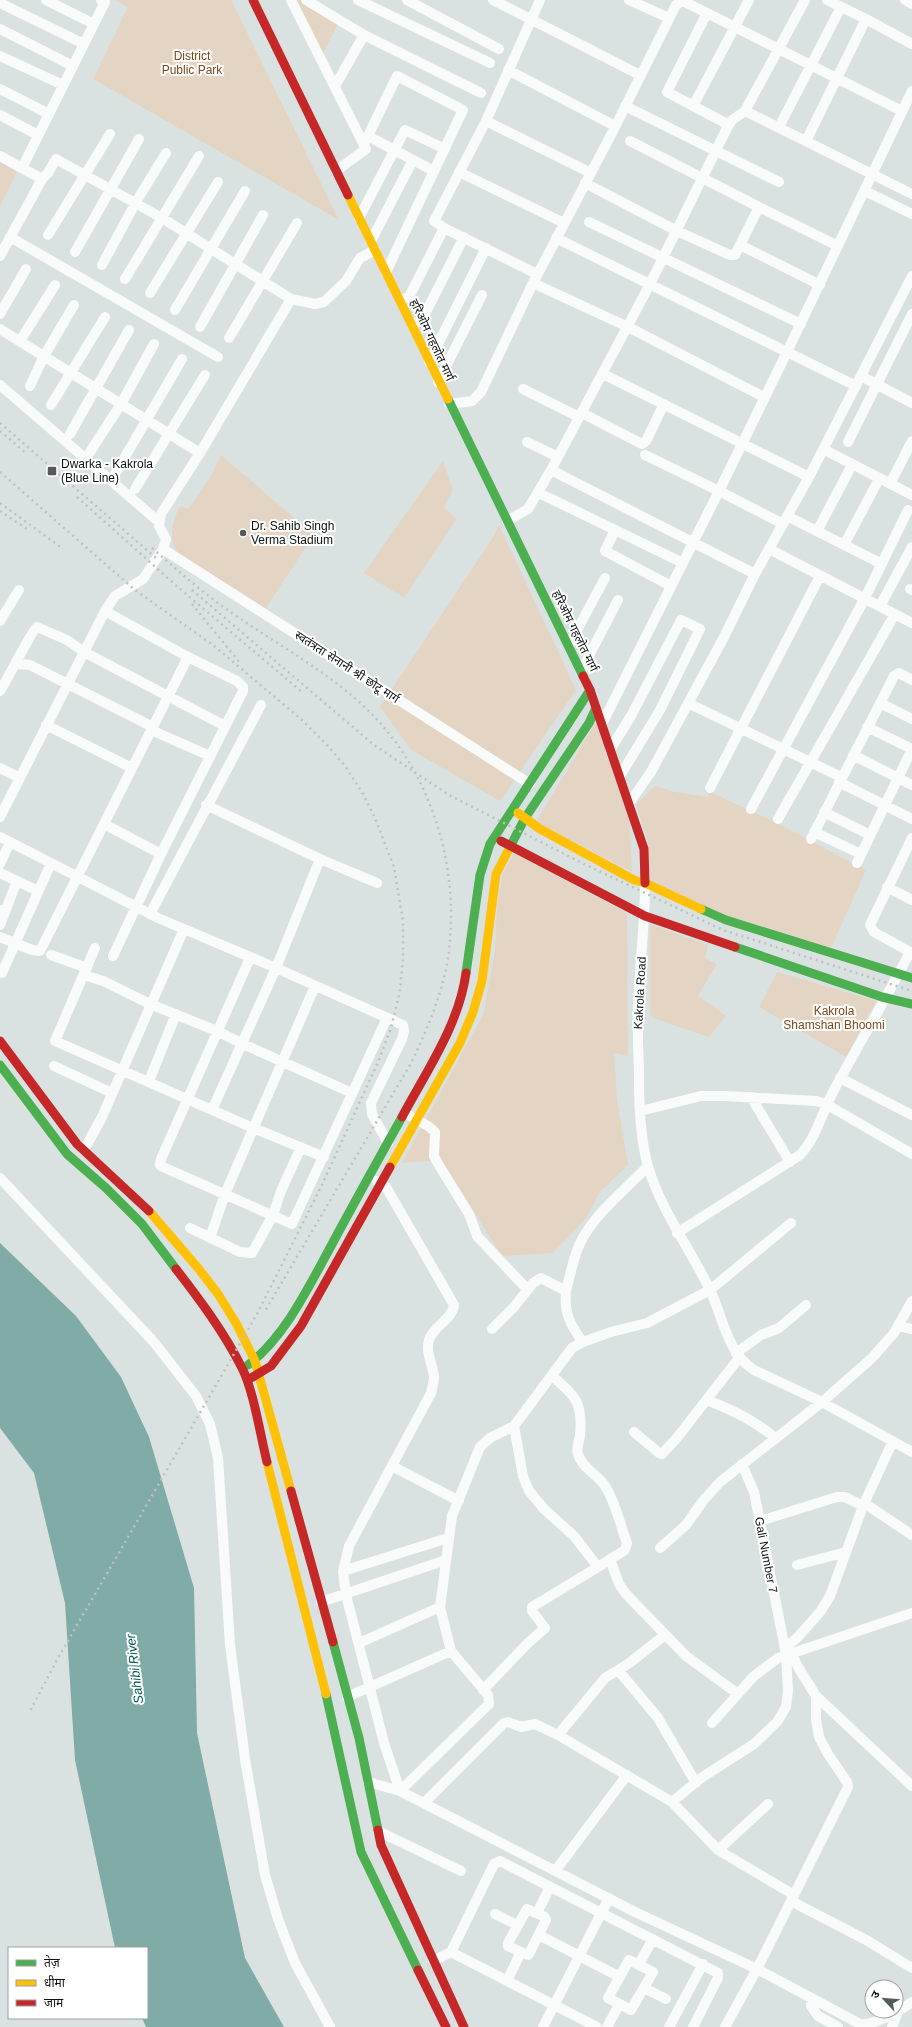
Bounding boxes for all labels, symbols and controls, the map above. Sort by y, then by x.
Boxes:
park label: District Public Park [162,49,223,77]
street label: हरिओम गहलोत मार्ग [407,296,458,384]
place label: Dwarka - Kakrola (Blue Line) [61,457,153,485]
marker: Dwarka - Kakrola (Blue Line) [46,465,58,477]
place label: Dr. Sahib Singh Verma Stadium [251,519,334,547]
marker: Dr. Sahib Singh Verma Stadium [238,528,248,538]
street label: हरिओम गहलोत मार्ग [549,588,602,675]
street label: स्वतंत्रता सेनानी श्री छोटू मार्ग [292,627,403,707]
street label: Kakrola Road [631,956,649,1030]
park label: Kakrola Shamshan Bhoomi [783,1004,885,1032]
street label: Gali Number 7 [752,1516,780,1595]
water label: Sahibi River [123,1633,146,1705]
legend [8,1947,148,2019]
text: तेज़ [44,1955,61,1970]
text: धीमा [44,1975,66,1990]
north arrow [864,1979,904,2019]
text: उ [868,1989,882,2000]
text: जाम [44,1996,64,2010]

